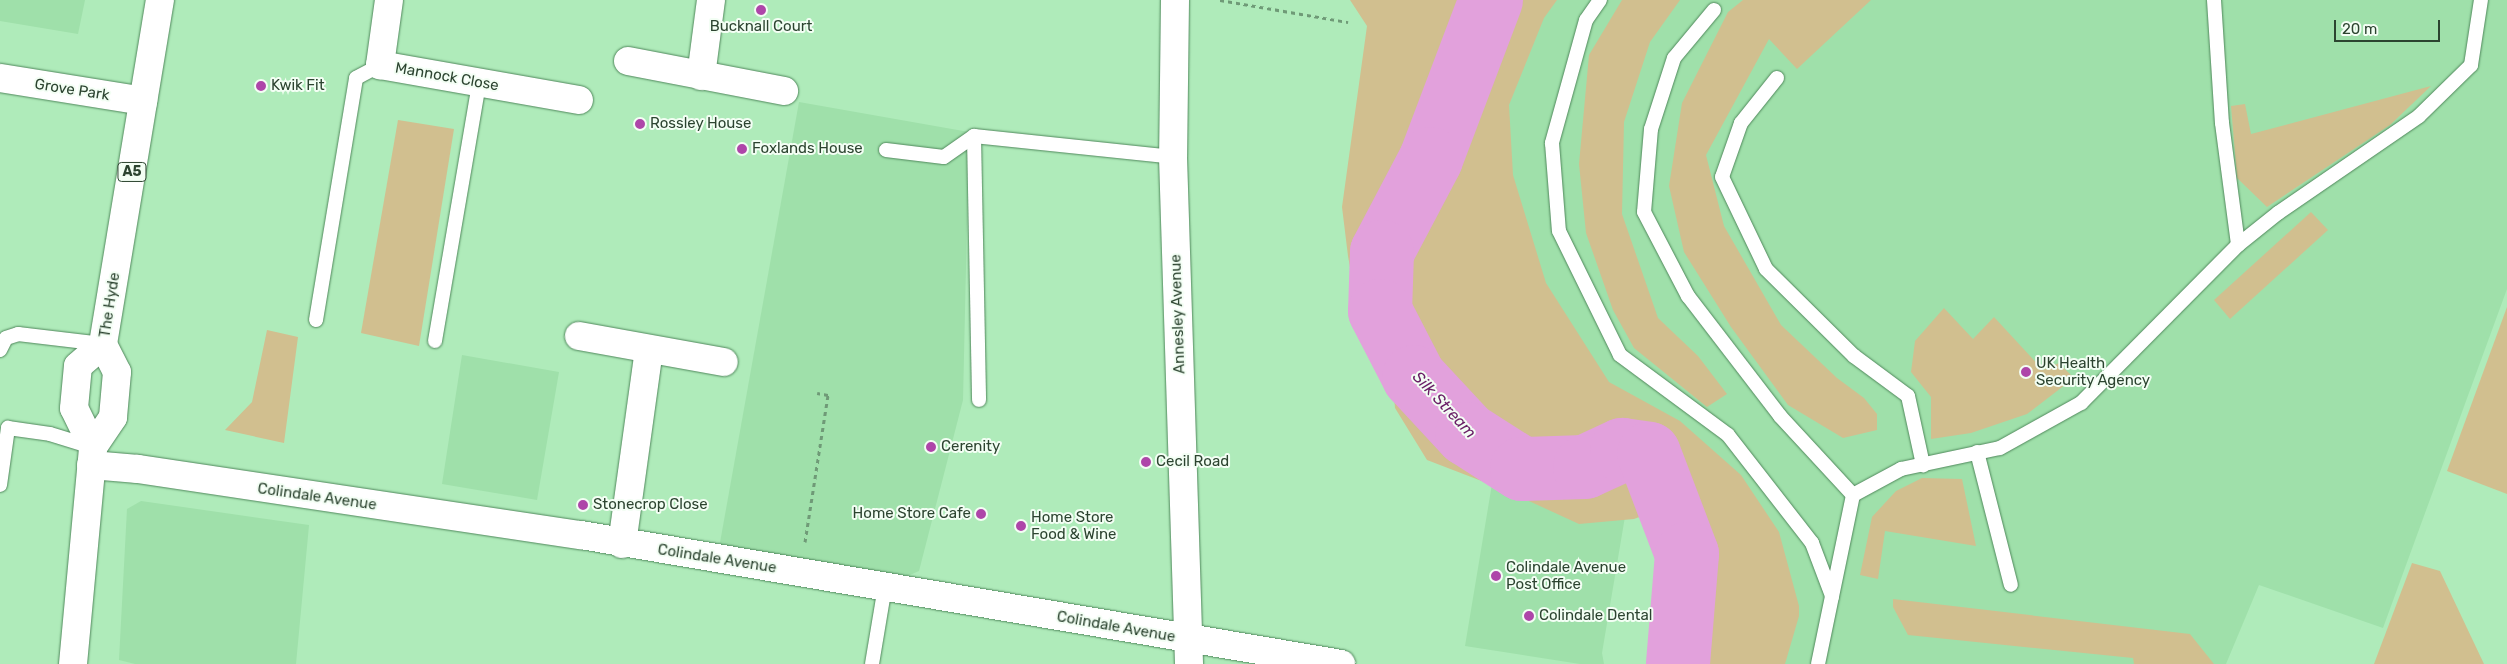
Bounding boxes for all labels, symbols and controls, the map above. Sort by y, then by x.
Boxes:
marker: Bucknall Court [755,4,767,16]
scale bar [2337,10,2443,42]
place label: Bucknall Court [710,18,812,36]
text: 20 m [2342,20,2377,38]
street label: Mannock Close [394,59,500,95]
street label: Grove Park [33,75,111,105]
place label: Kwik Fit [271,77,325,95]
marker: Kwik Fit [255,80,267,92]
place label: Rossley House [650,115,752,133]
marker: Rossley House [634,118,646,130]
place label: Foxlands House [752,140,863,158]
marker: Foxlands House [736,143,748,155]
road number: A5 [117,160,147,183]
street label: Annesley Avenue [1167,253,1189,375]
street label: The Hyde [96,271,124,339]
place label: UK Health Security Agency [2036,354,2151,389]
marker: UK Health Security Agency [2020,366,2032,378]
water label: Silk Stream [1408,368,1480,442]
place label: Cerenity [941,438,1000,456]
marker: Cerenity [925,441,937,453]
place label: Cecil Road [1156,453,1229,471]
marker: Cecil Road [1140,456,1152,468]
street label: Colindale Avenue [256,480,378,514]
place label: Stonecrop Close [593,496,708,514]
marker: Stonecrop Close [577,499,589,511]
place label: Home Store Cafe [853,505,971,523]
marker: Home Store Cafe [975,508,987,520]
place label: Home Store Food & Wine [1031,508,1117,543]
marker: Home Store Food & Wine [1015,520,1027,532]
street label: Colindale Avenue [656,541,778,577]
place label: Colindale Avenue Post Office [1506,558,1626,593]
marker: Colindale Avenue Post Office [1490,570,1502,582]
place label: Colindale Dental [1539,607,1652,625]
street label: Colindale Avenue [1055,608,1177,646]
marker: Colindale Dental [1523,610,1535,622]

